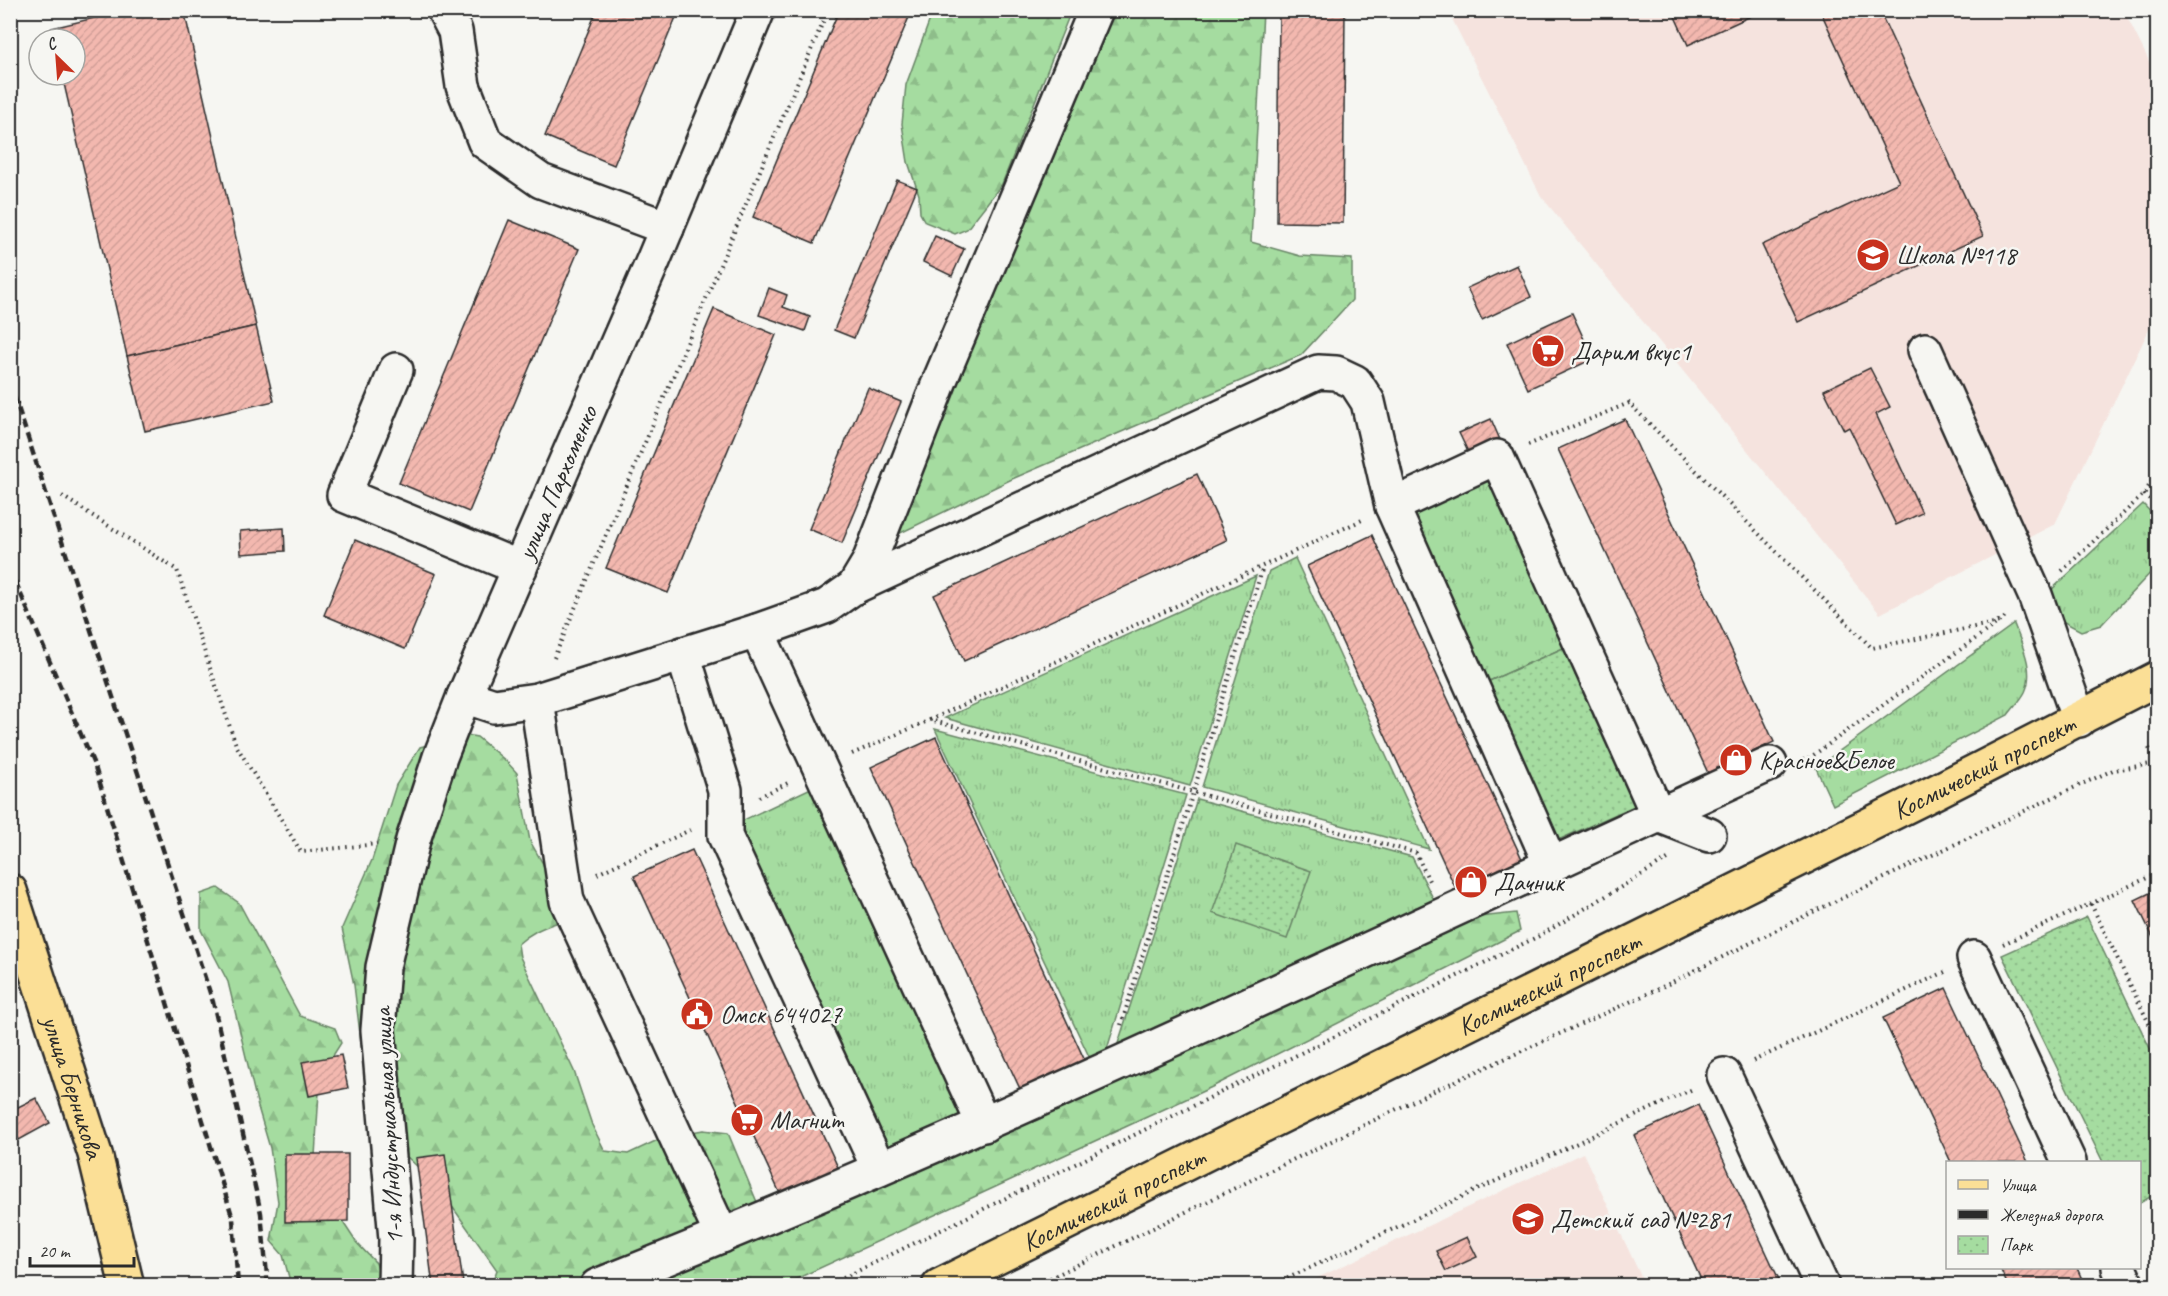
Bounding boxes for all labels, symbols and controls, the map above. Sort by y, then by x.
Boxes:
north arrow [27,27,87,87]
text: С [43,33,61,55]
school or university icon: Школа №118 [1855,237,1891,273]
place label: Школа №118 [1896,239,2019,272]
supermarket icon: Дарим вкус1 [1530,333,1566,369]
place label: Дарим вкус1 [1571,335,1692,368]
street label: улица Пархоменко [508,399,605,566]
street label: Космический проспект [1887,706,2082,827]
shop icon: Красное&Белое [1718,742,1754,778]
place label: Красное&Белое [1759,744,1895,777]
shop icon: Дачник [1453,864,1489,900]
place label: Дачник [1494,866,1565,899]
street label: Космический проспект [1452,923,1648,1043]
public building icon: Омск 644027 [679,996,715,1032]
place label: Омск 644027 [720,998,843,1031]
street label: 1-я Индустриальная улица [365,1004,411,1245]
street label: улица Берникова [34,1010,112,1164]
supermarket icon: Магнит [729,1102,765,1138]
place label: Магнит [770,1104,845,1137]
street label: Космический проспект [1016,1139,1212,1259]
legend [1946,1161,2141,1269]
text: Улица [2000,1174,2037,1196]
school or university icon: Детский сад №281 [1510,1201,1546,1237]
place label: Детский сад №281 [1551,1203,1732,1236]
text: Железная дорога [2000,1204,2104,1227]
scale bar [30,1230,134,1268]
text: Парк [2000,1234,2034,1256]
text: 20 m [39,1240,72,1262]

